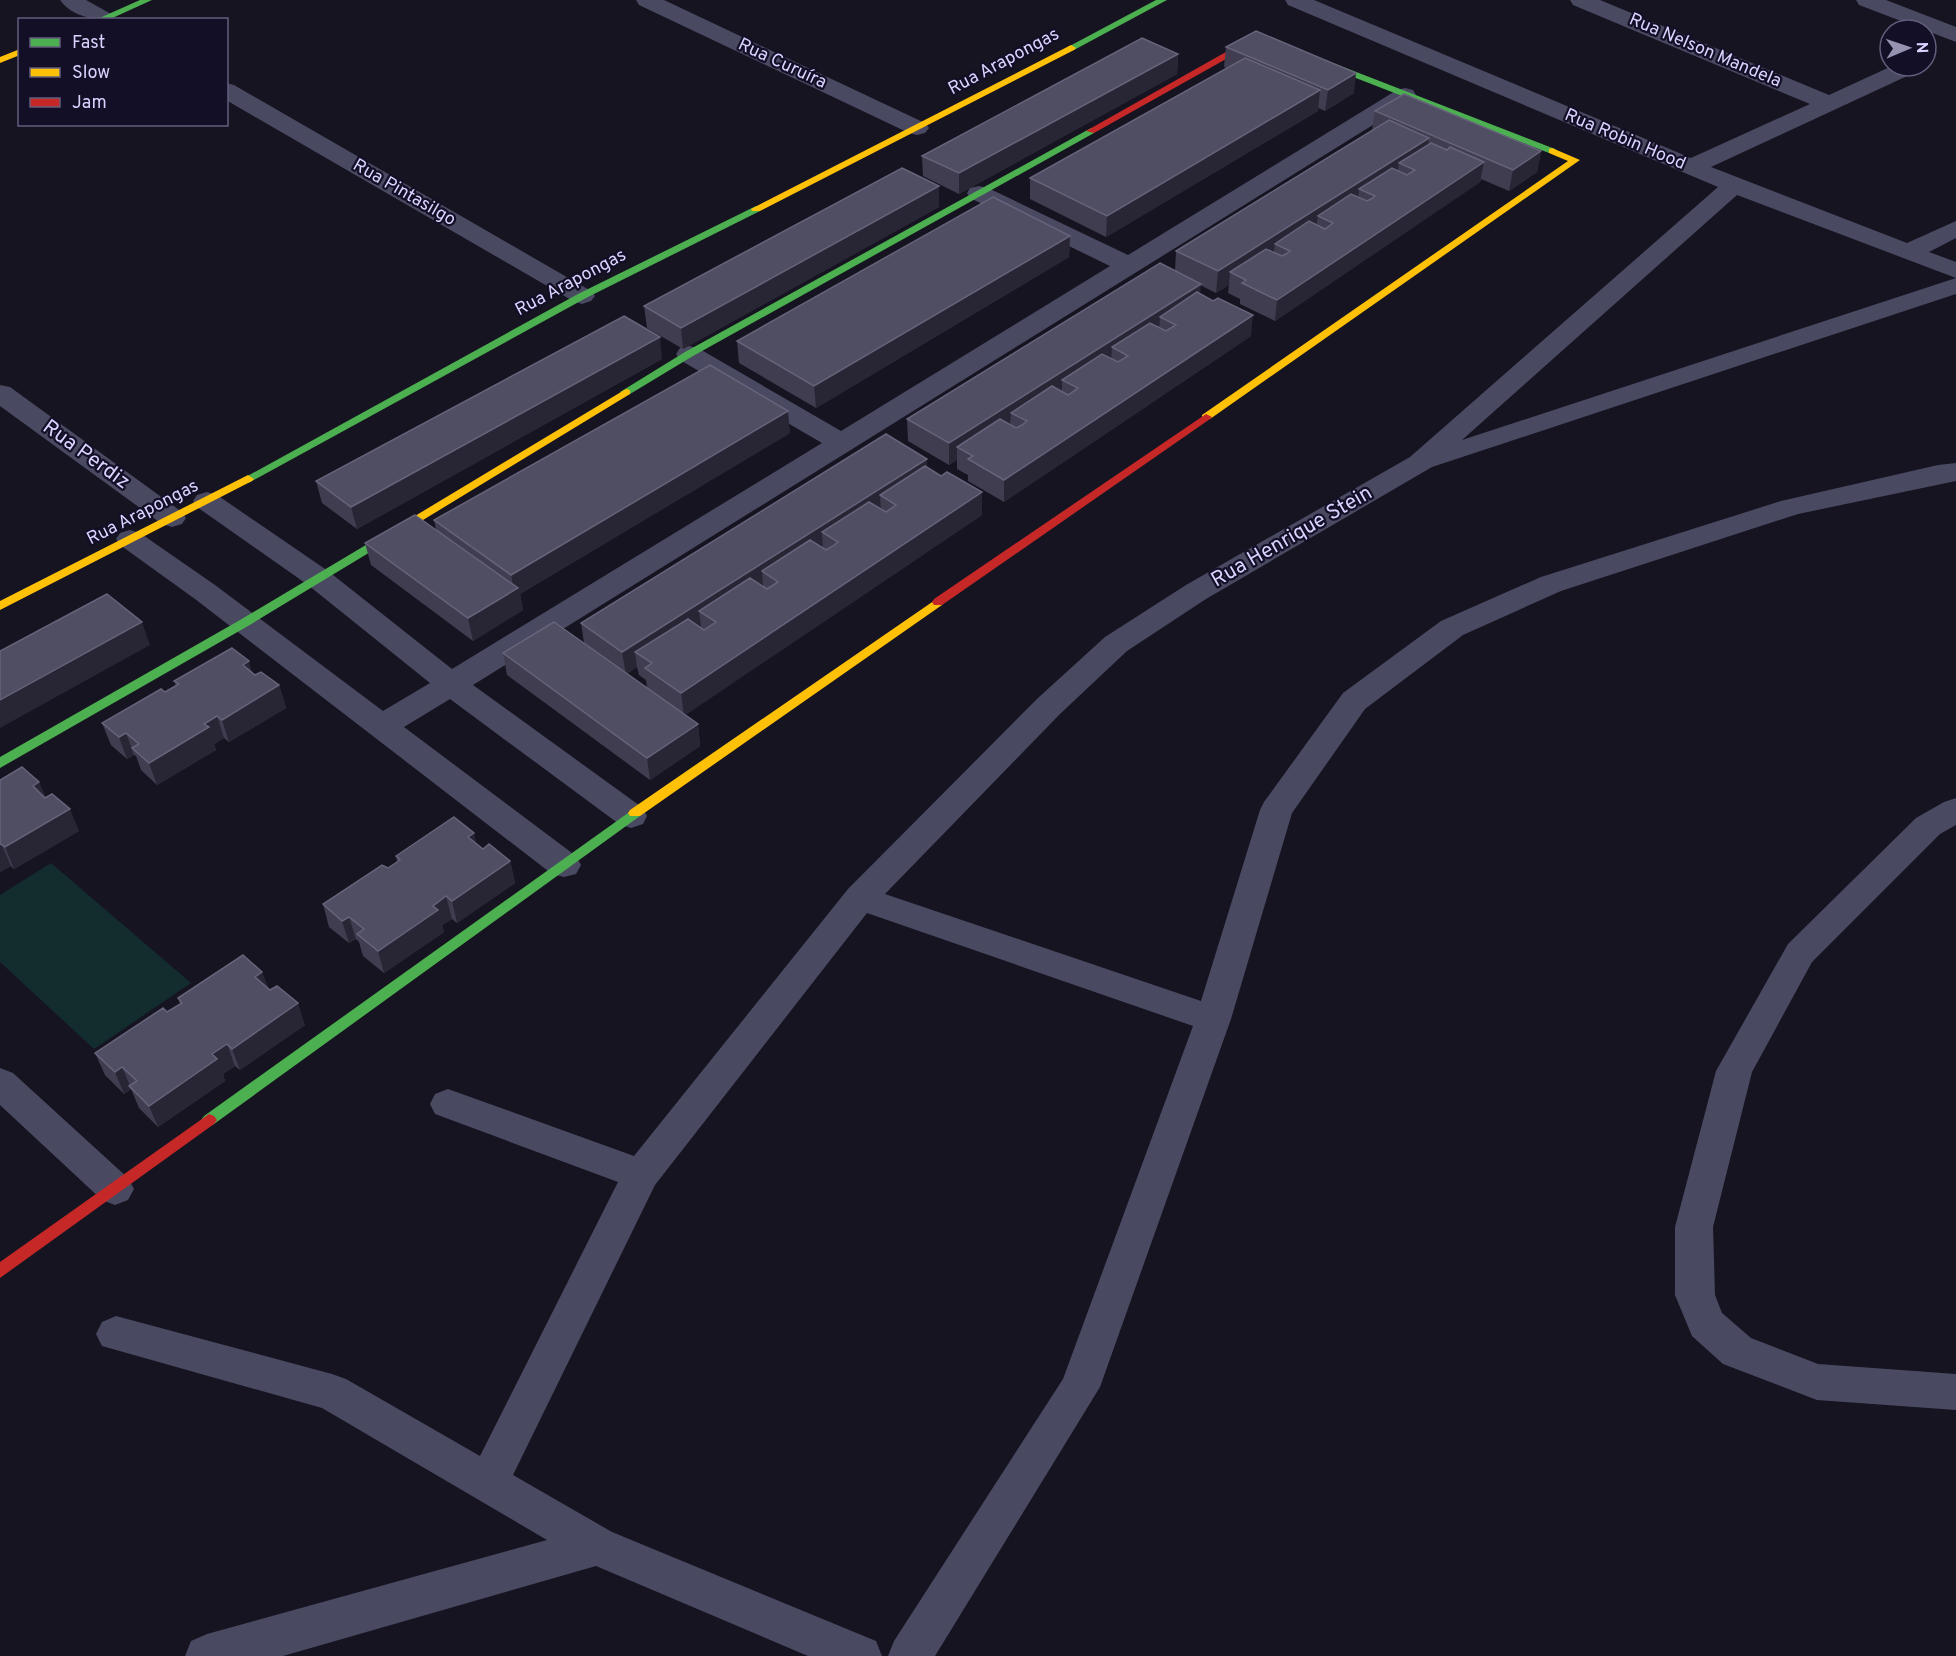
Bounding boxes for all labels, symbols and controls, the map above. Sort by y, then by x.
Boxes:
street label: Rua Nelson Mandela [1625,8,1785,94]
legend [18,18,228,126]
north arrow [1878,18,1938,78]
street label: Rua Arapongas [945,23,1063,101]
text: Fast [72,32,105,55]
street label: Rua Curuíra [734,33,830,95]
text: N [1911,41,1931,54]
text: Slow [72,62,110,85]
text: Jam [72,92,107,115]
street label: Rua Robin Hood [1561,104,1689,176]
street label: Rua Pintasilgo [348,154,460,232]
street label: Rua Arapongas [512,244,630,322]
street label: Rua Perdiz [37,414,135,496]
street label: Rua Arapongas [83,475,203,551]
street label: Rua Henrique Stein [1207,480,1377,594]

